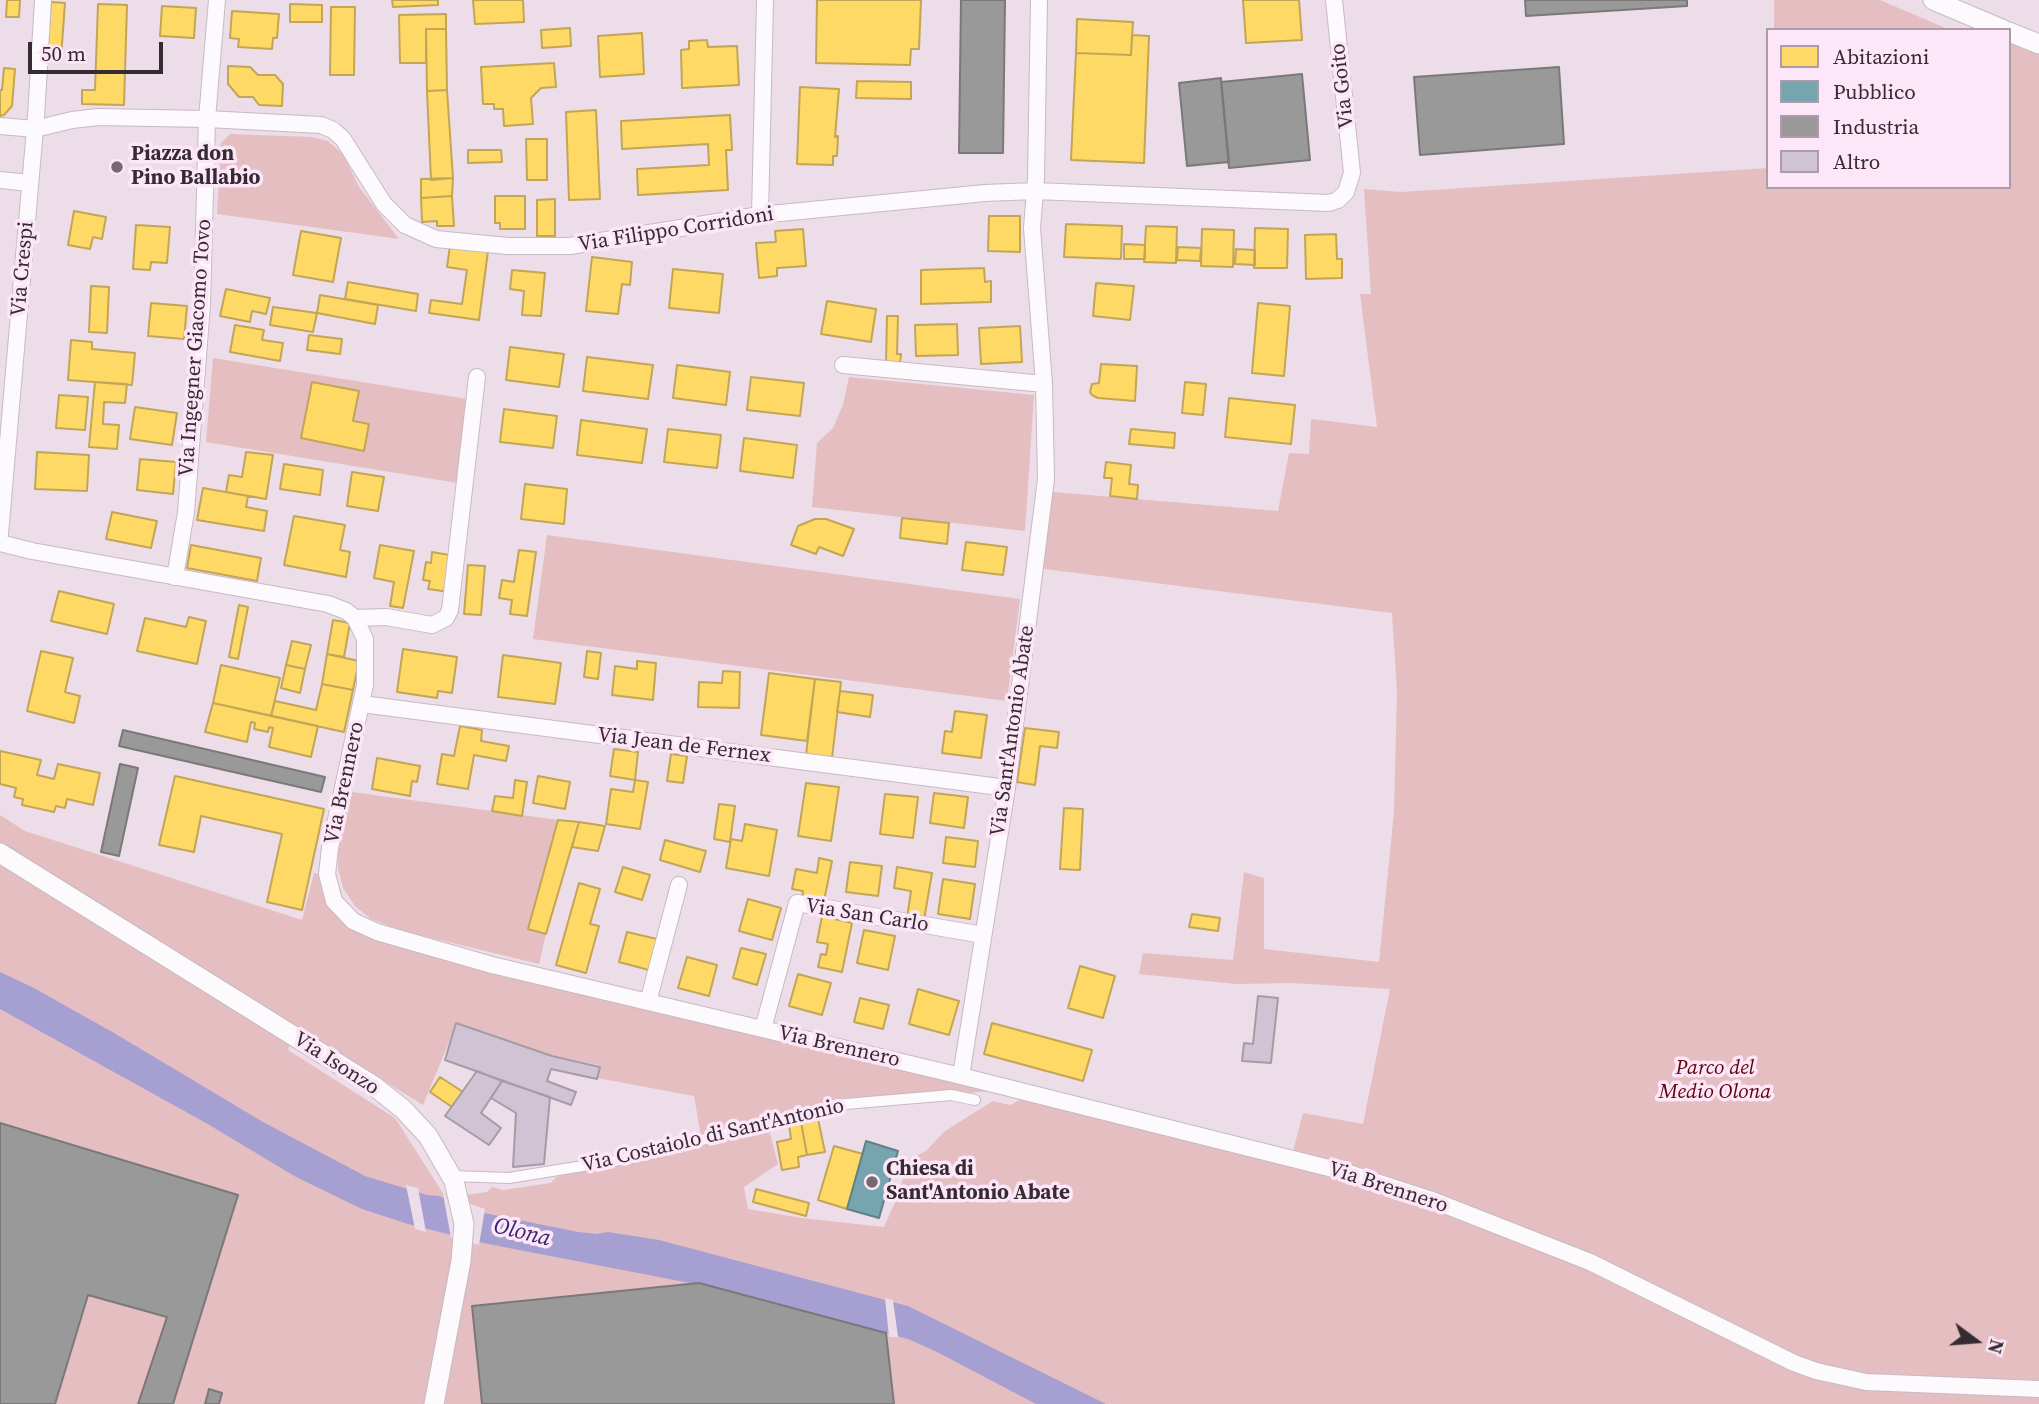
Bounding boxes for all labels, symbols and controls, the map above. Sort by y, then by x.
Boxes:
scale bar [32,28,166,72]
legend [1766,28,2011,189]
text: 50 m [41,39,86,68]
street label: Via Goito [1326,42,1360,130]
text: Abitazioni [1833,42,1929,71]
text: Pubblico [1833,77,1916,106]
text: Industria [1833,112,1919,141]
place label: Piazza don Pino Ballabio [131,142,260,192]
text: Altro [1833,147,1880,176]
marker: Piazza don Pino Ballabio [109,159,125,175]
street label: Via Filippo Corridoni [576,202,776,258]
street label: Via Ingegner Giacomo Tovo [174,218,218,478]
street label: Via Crespi [6,220,40,318]
street label: Via Sant'Antonio Abate [986,624,1040,838]
street label: Via Brennero [320,720,370,846]
street label: Via Jean de Fernex [596,723,772,769]
street label: Via San Carlo [803,894,931,938]
street label: Via Brennero [776,1021,902,1073]
street label: Via Isonzo [288,1027,384,1101]
park label: Parco del Medio Olona [1659,1056,1771,1106]
street label: Via Costaiolo di Sant'Antonio [579,1094,847,1178]
place label: Chiesa di Sant'Antonio Abate [886,1157,1070,1207]
street label: Via Brennero [1325,1157,1451,1219]
marker: Chiesa di Sant'Antonio Abate [864,1174,880,1190]
water label: Olona [491,1213,553,1253]
north arrow [1941,1306,2011,1376]
text: N [1982,1337,2011,1357]

